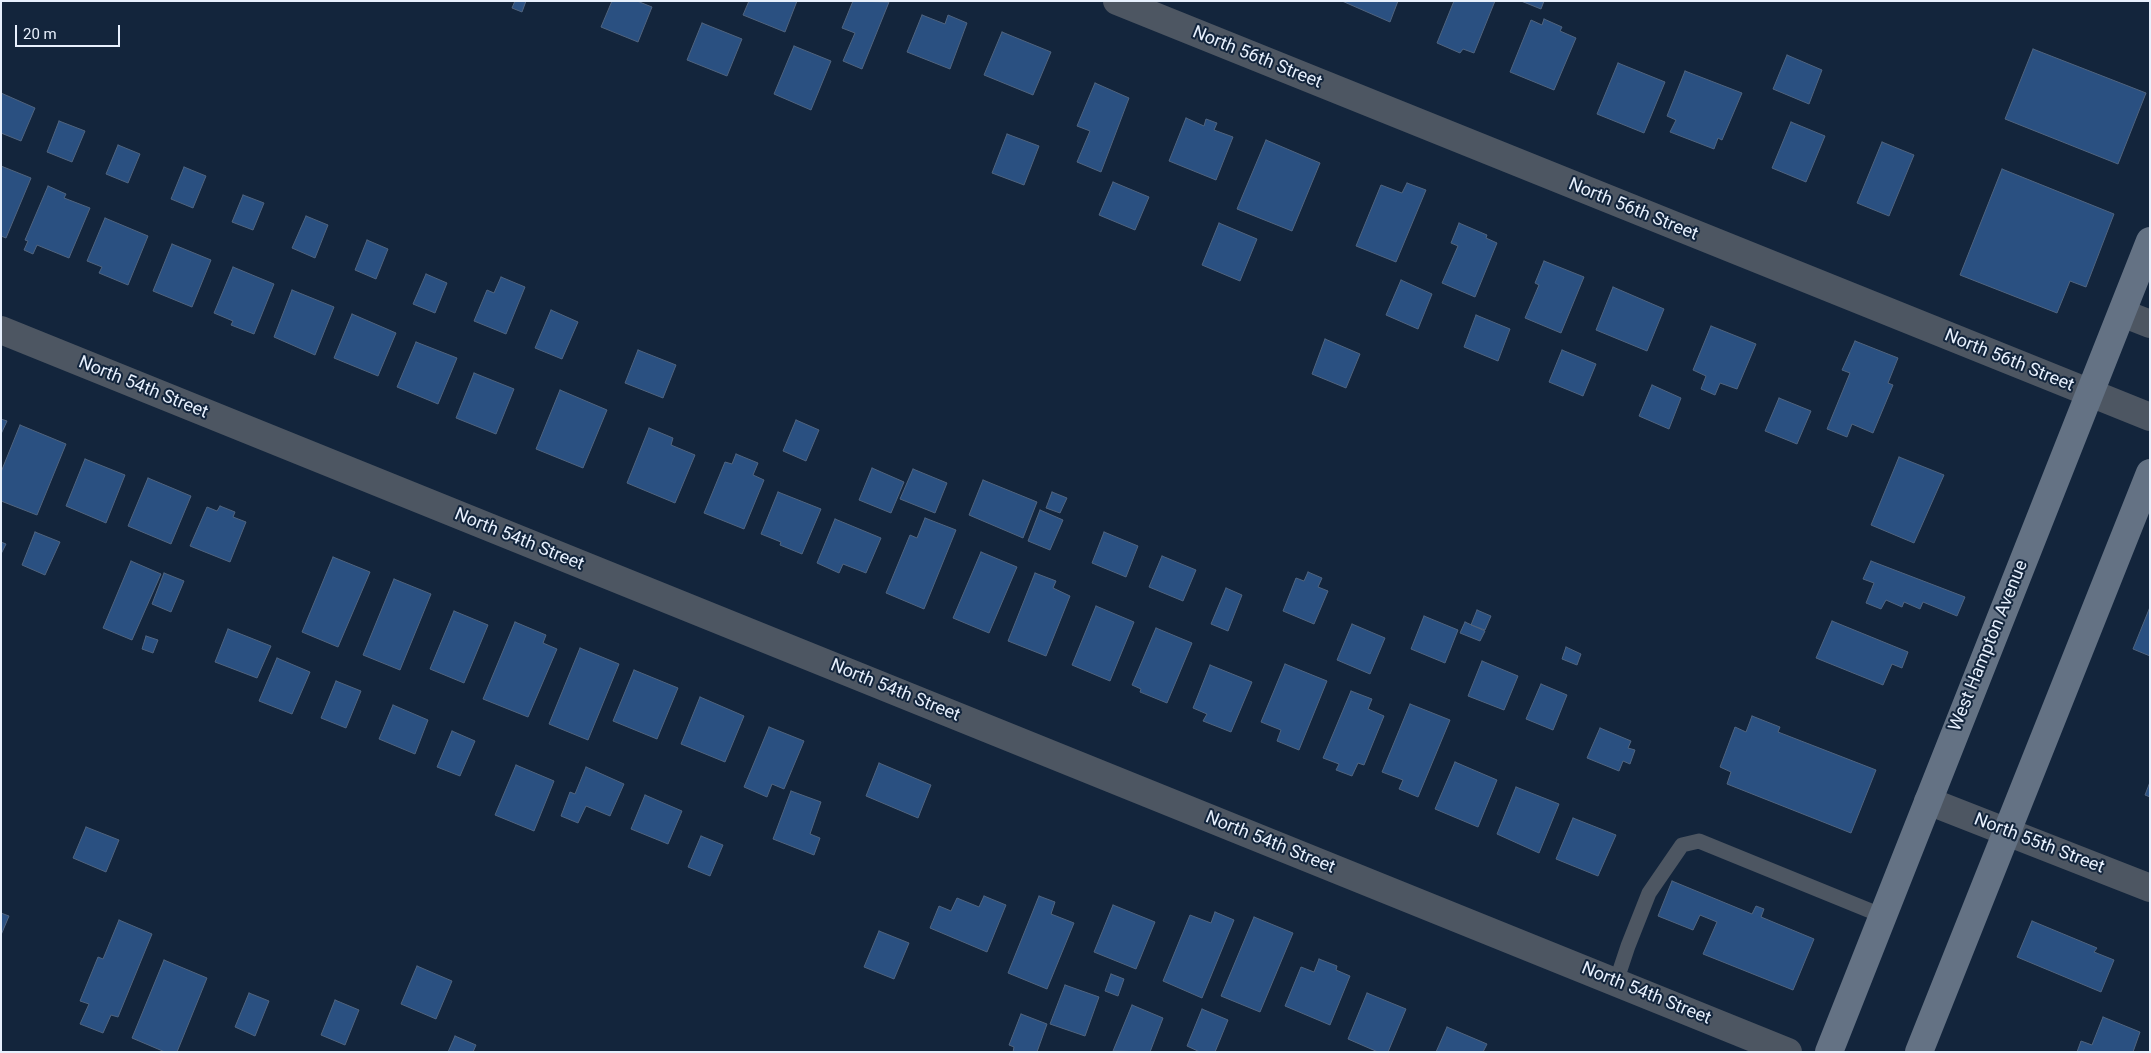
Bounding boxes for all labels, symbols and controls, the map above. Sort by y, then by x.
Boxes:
scale bar [18,15,122,47]
street label: North 56th Street [1189,22,1325,94]
text: 20 m [23,25,57,43]
street label: North 56th Street [1565,174,1701,246]
street label: North 56th Street [1941,325,2077,397]
street label: North 54th Street [75,352,211,424]
street label: North 54th Street [451,504,587,576]
street label: West Hampton Avenue [1945,557,2033,735]
street label: North 54th Street [827,655,963,727]
street label: North 54th Street [1202,807,1338,879]
street label: North 55th Street [1971,809,2107,879]
street label: North 54th Street [1578,958,1714,1030]

